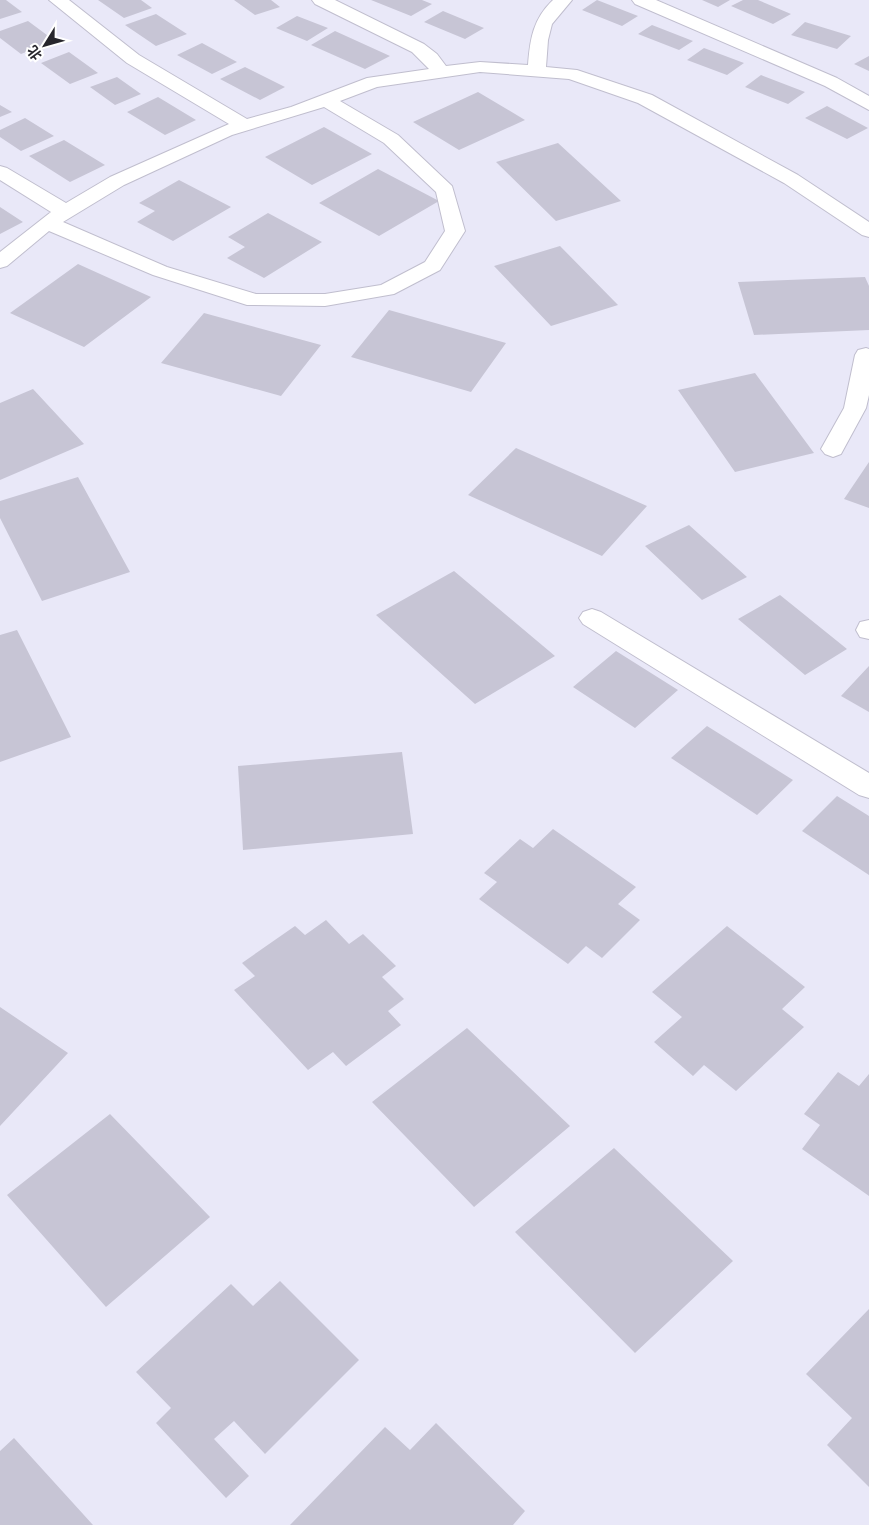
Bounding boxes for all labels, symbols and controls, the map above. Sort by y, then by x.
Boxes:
north arrow [20,20,70,70]
text: 北 [24,42,46,63]

